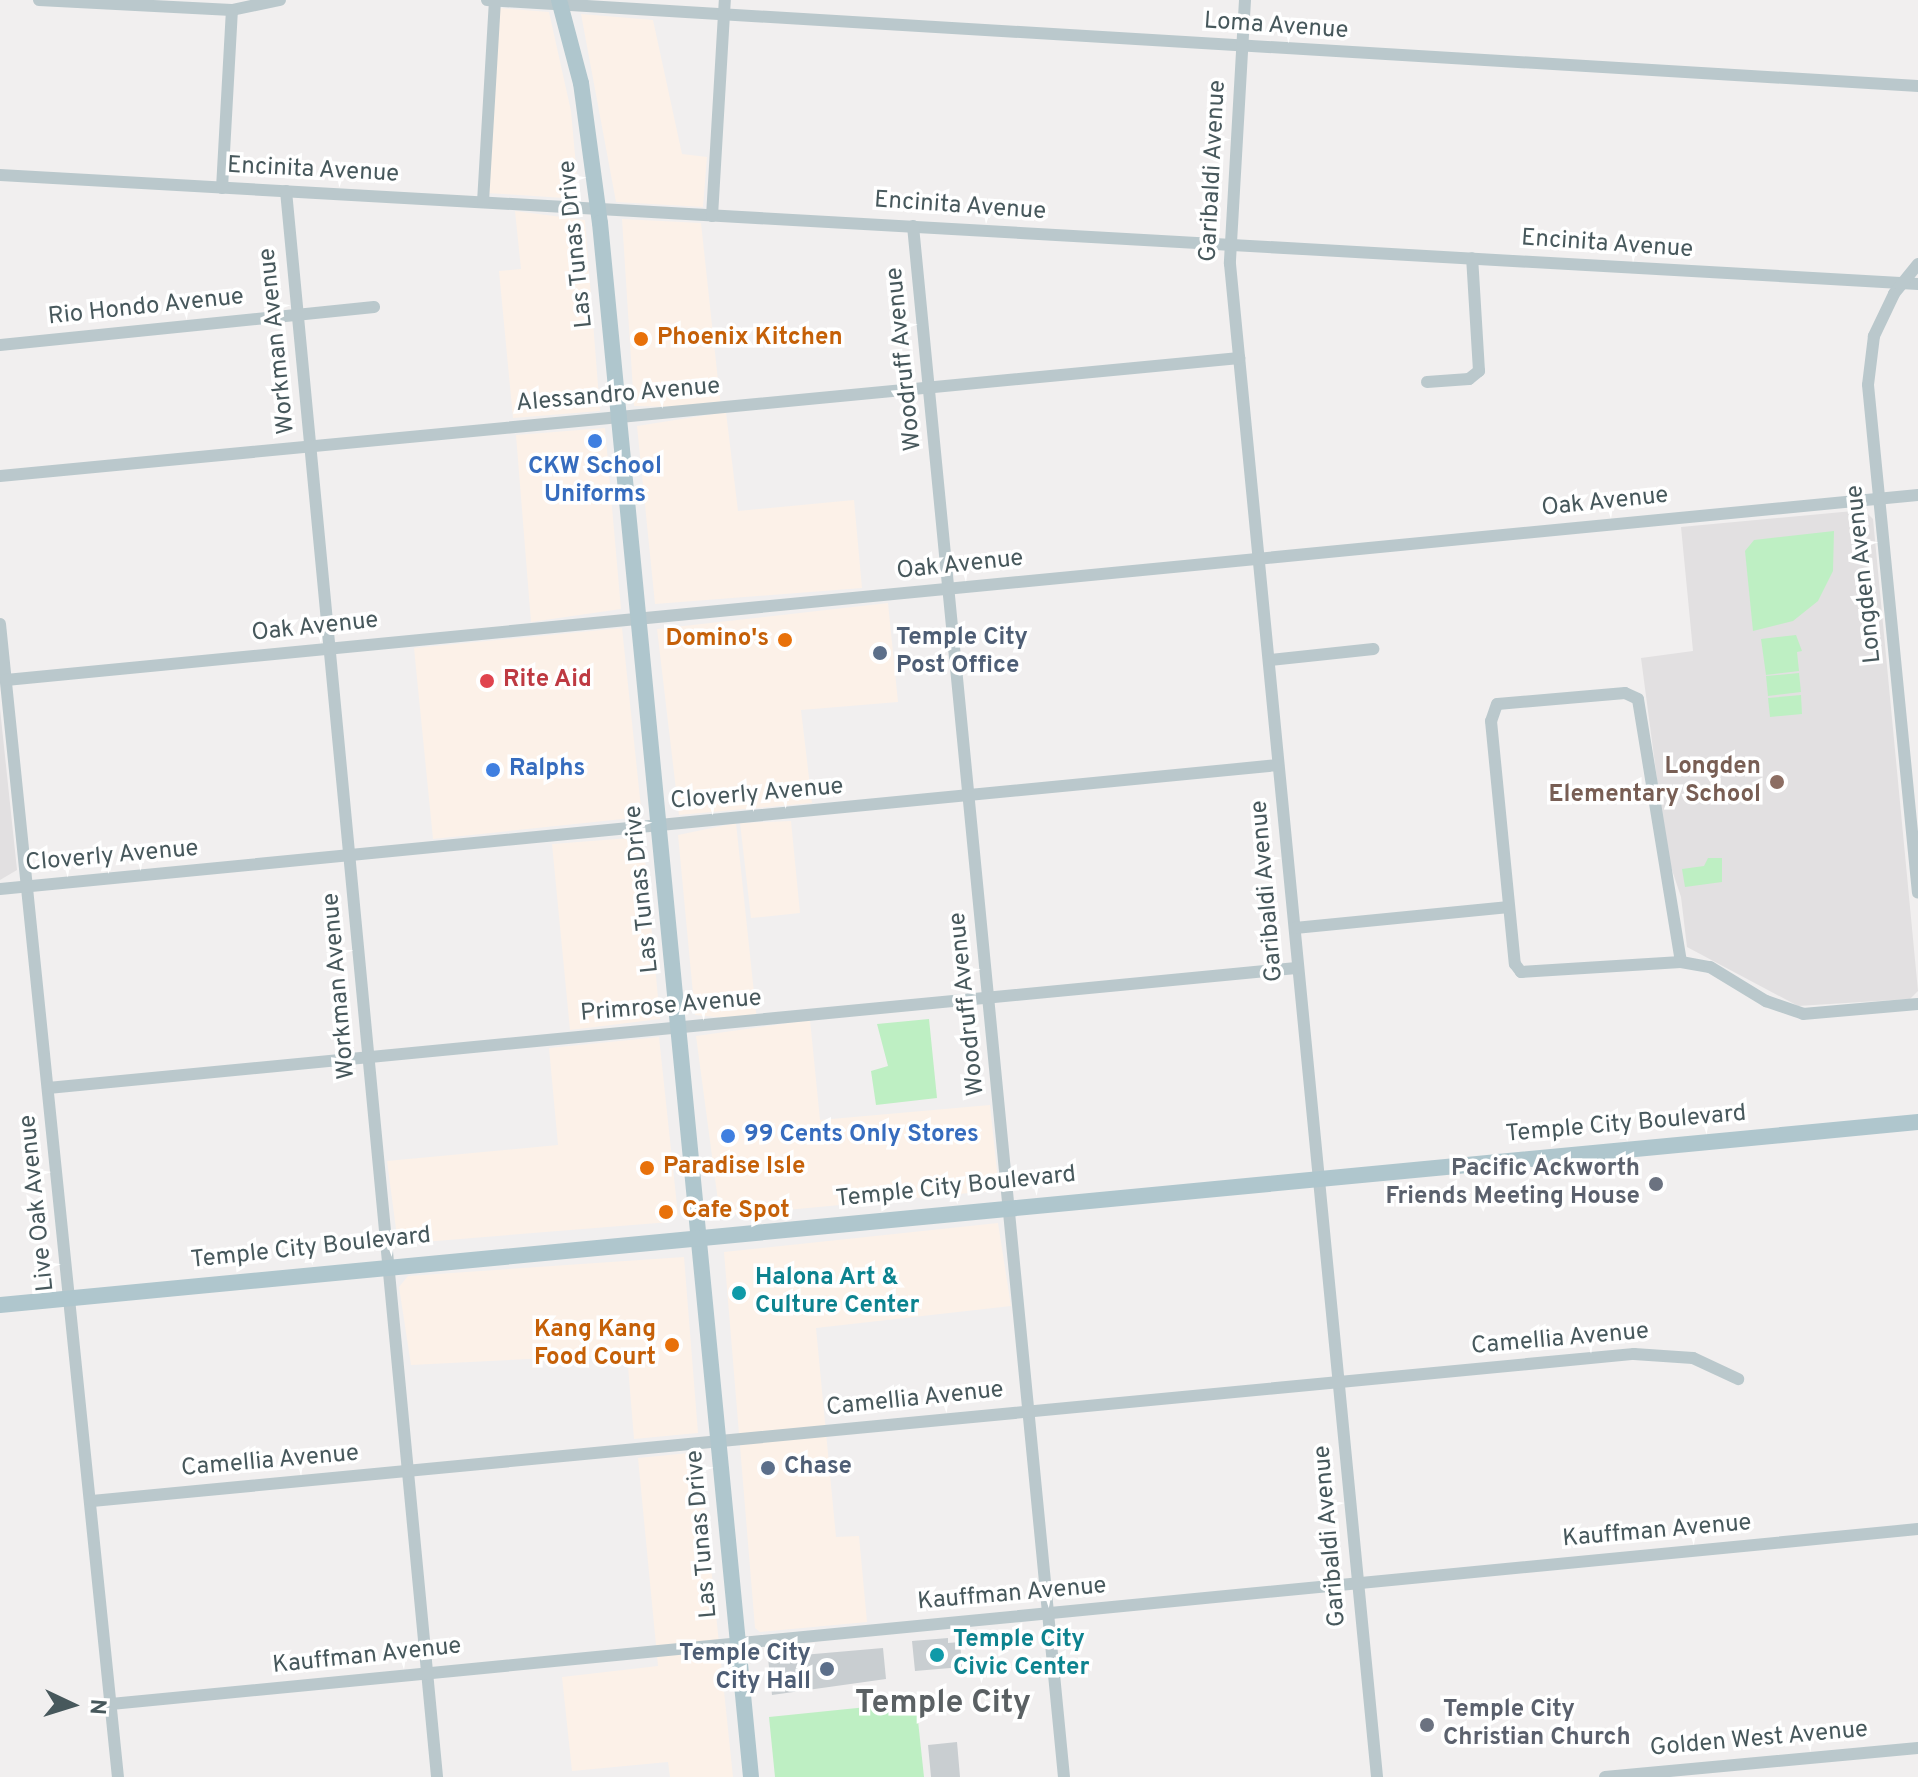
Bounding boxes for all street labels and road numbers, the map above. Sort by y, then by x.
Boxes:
street label: Loma Avenue [1202,8,1350,46]
street label: Garibaldi Avenue [1195,79,1233,263]
street label: Encinita Avenue [226,152,400,190]
street label: Las Tunas Drive [554,158,600,330]
street label: Encinita Avenue [873,187,1047,227]
street label: Encinita Avenue [1520,225,1694,265]
street label: Workman Avenue [254,246,302,436]
street label: Woodruff Avenue [881,265,929,453]
street label: Rio Hondo Avenue [46,283,246,333]
street label: Alessandro Avenue [514,373,722,419]
street label: Oak Avenue [1540,482,1670,524]
street label: Longden Avenue [1841,483,1889,665]
street label: Oak Avenue [895,545,1025,587]
street label: Oak Avenue [250,607,380,649]
street label: Cloverly Avenue [669,773,845,817]
street label: Garibaldi Avenue [1246,799,1290,983]
street label: Las Tunas Drive [620,803,666,975]
street label: Cloverly Avenue [24,835,200,879]
street label: Workman Avenue [317,891,363,1081]
street label: Woodruff Avenue [944,910,992,1098]
street label: Primrose Avenue [579,985,763,1029]
street label: Temple City Boulevard [1505,1100,1747,1150]
street label: Live Oak Avenue [14,1113,62,1293]
street label: Temple City Boulevard [835,1161,1077,1215]
street label: Temple City Boulevard [190,1222,432,1276]
street label: Camellia Avenue [1469,1318,1651,1362]
street label: Camellia Avenue [824,1376,1006,1424]
street label: Camellia Avenue [179,1440,361,1484]
street label: Garibaldi Avenue [1309,1444,1353,1628]
street label: Las Tunas Drive [681,1448,725,1620]
street label: Kauffman Avenue [1561,1509,1753,1555]
street label: Kauffman Avenue [916,1572,1108,1618]
street label: Kauffman Avenue [271,1633,463,1681]
street label: Golden West Avenue [1648,1716,1870,1764]

